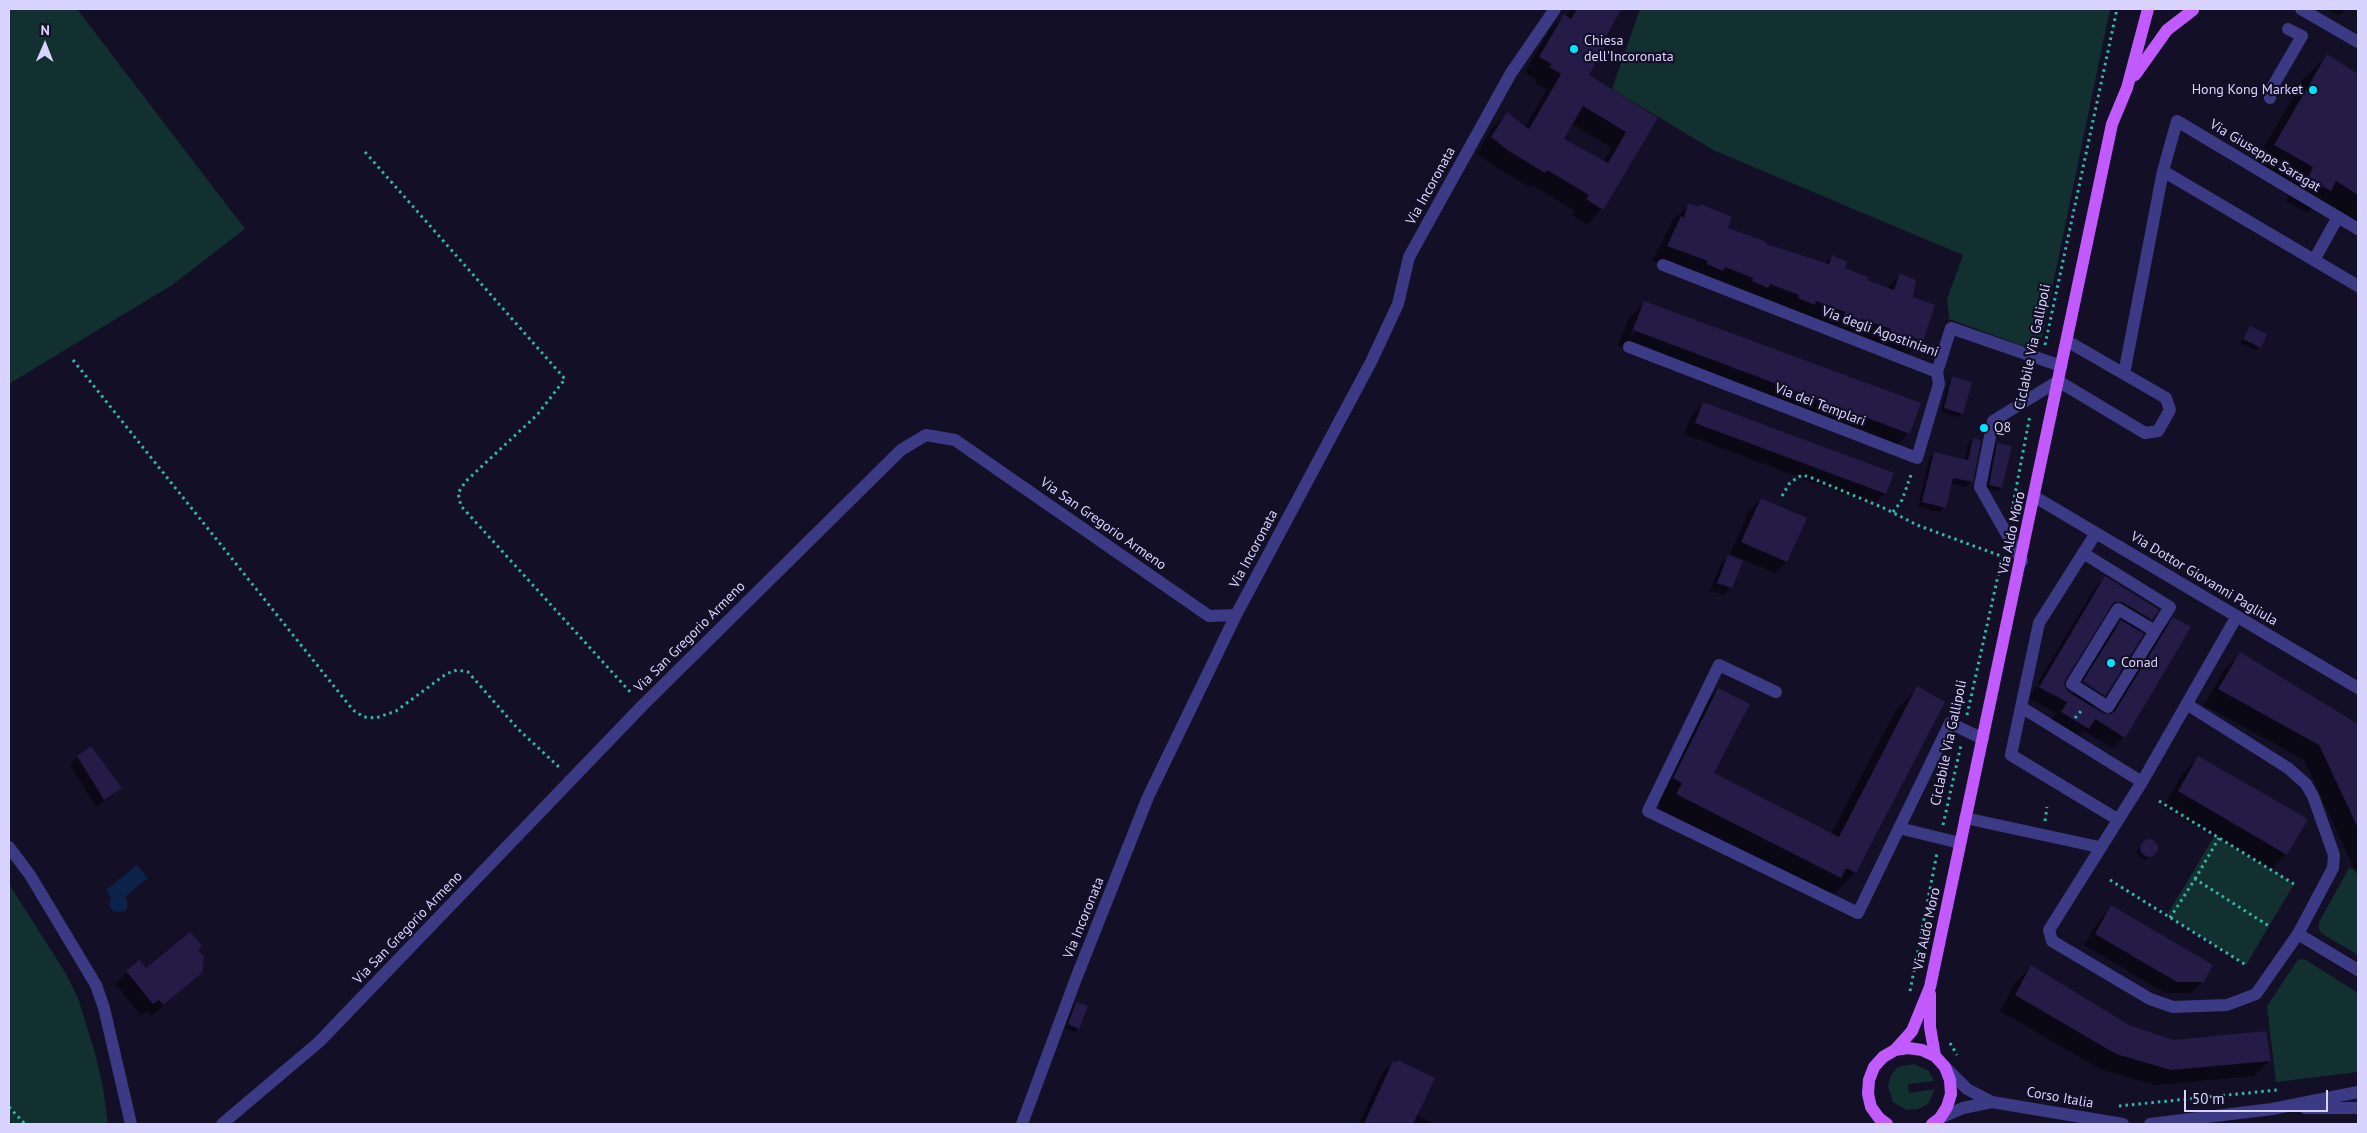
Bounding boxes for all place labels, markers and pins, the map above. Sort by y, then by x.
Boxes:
place label: Chiesa dell'Incoronata [1584,33,1674,65]
marker: Chiesa dell'Incoronata [1568,43,1580,55]
place label: Hong Kong Market [2192,82,2303,98]
marker: Hong Kong Market [2307,84,2319,96]
place label: Q8 [1994,420,2011,436]
marker: Q8 [1978,422,1990,434]
place label: Conad [2121,655,2158,671]
marker: Conad [2105,657,2117,669]

